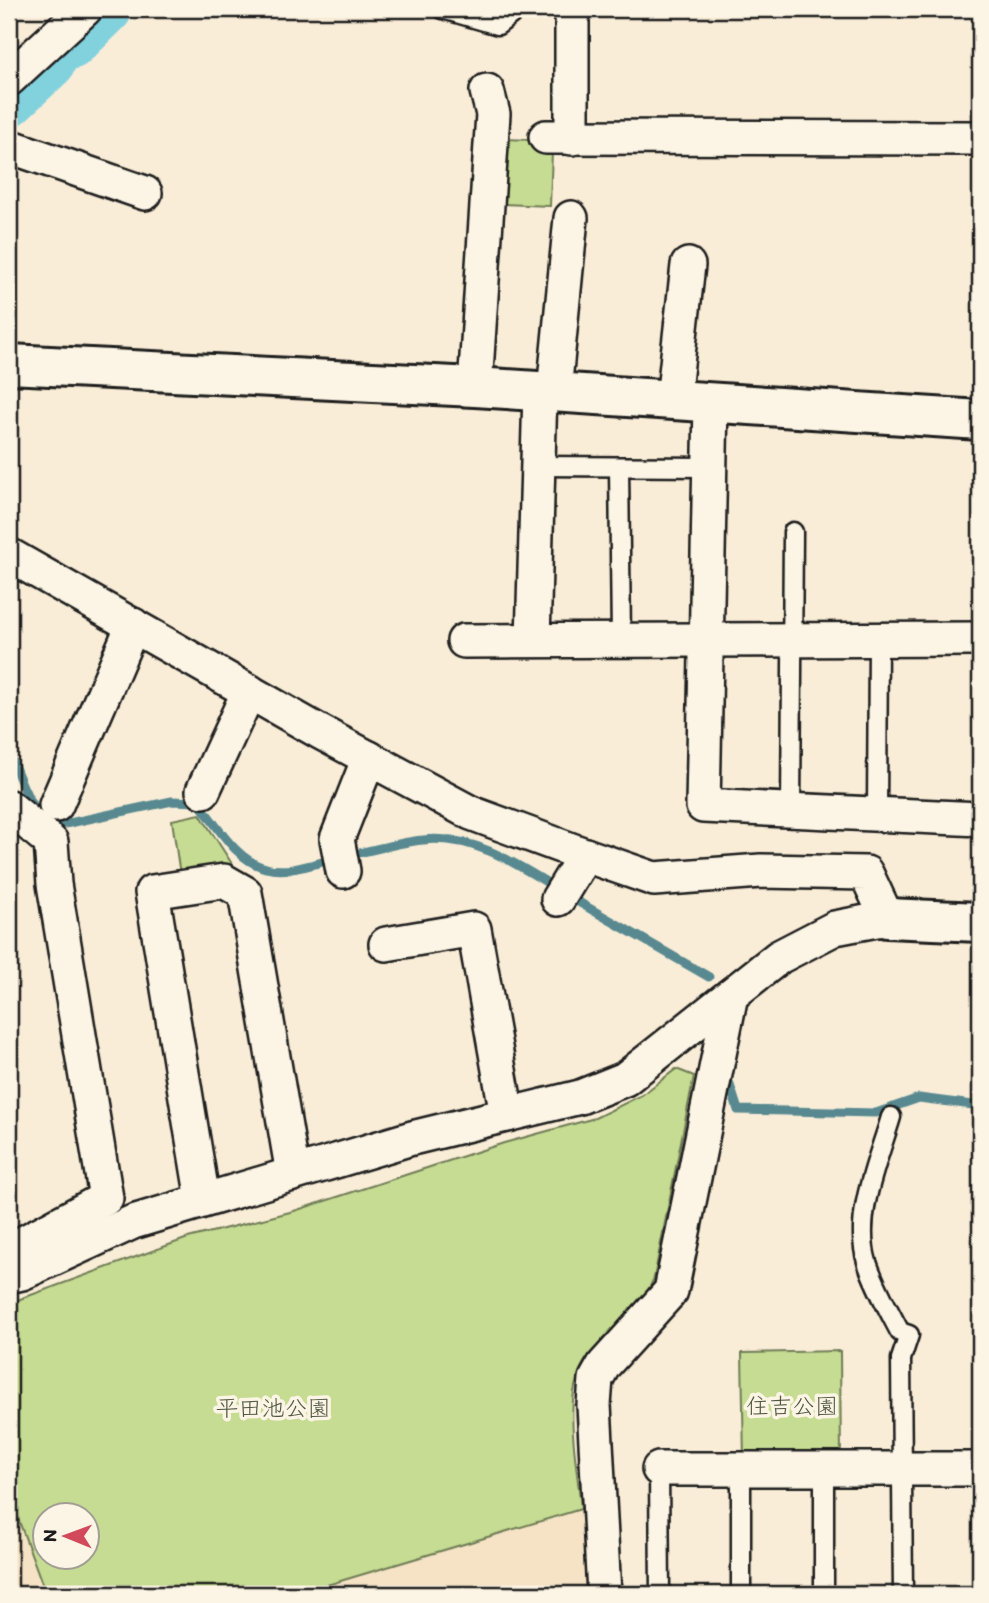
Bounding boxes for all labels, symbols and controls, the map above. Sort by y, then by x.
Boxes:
park label: 住吉公園 [746,1392,838,1420]
park label: 平田池公園 [216,1394,331,1422]
north arrow [32,1502,102,1572]
text: N [38,1529,61,1542]

